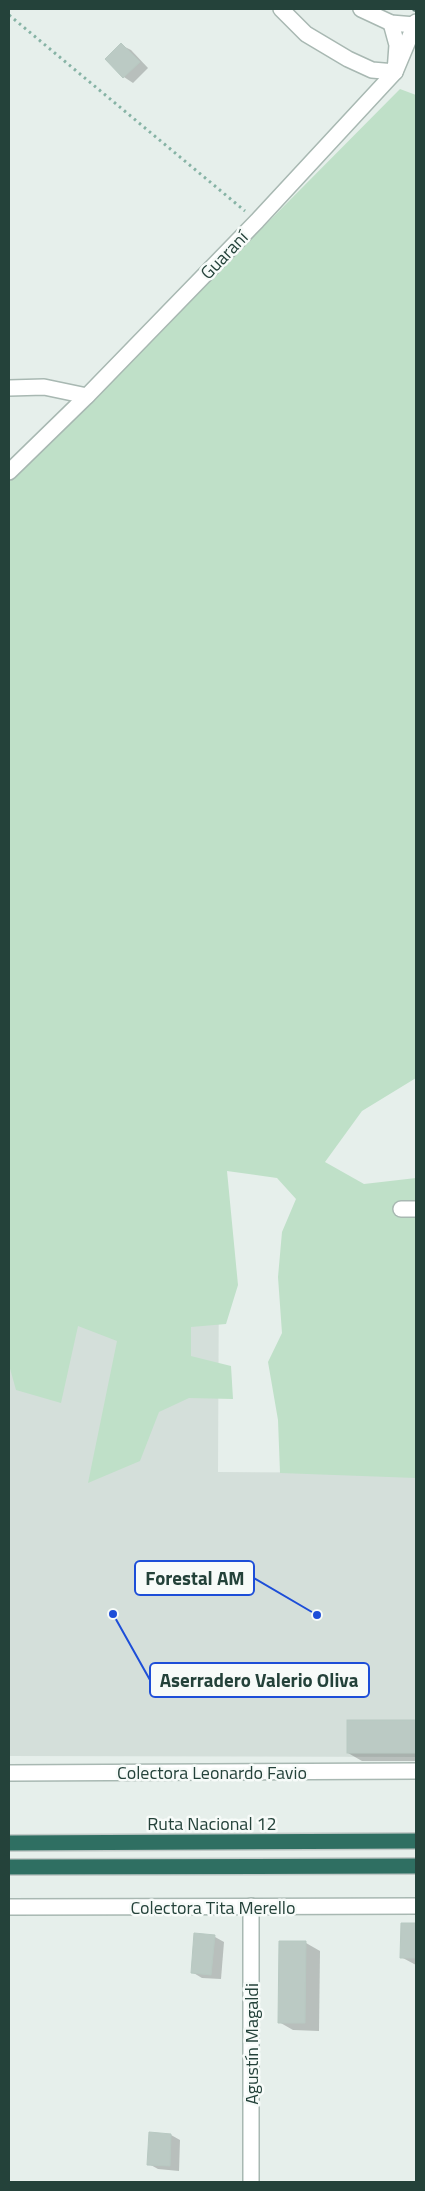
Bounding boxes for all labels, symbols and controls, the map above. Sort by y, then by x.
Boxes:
street label: Guaraní [194,223,255,285]
callout: Forestal AM [135,1561,254,1595]
text: Forestal AM [145,1563,245,1592]
callout: Aserradero Valerio Oliva [150,1663,369,1697]
text: Aserradero Valerio Oliva [160,1665,359,1694]
street label: Colectora Leonardo Favio [117,1759,307,1786]
street label: Ruta Nacional 12 [147,1810,277,1837]
street label: Colectora Tita Merello [130,1894,296,1921]
street label: Agustín Magaldi [238,1983,265,2105]

